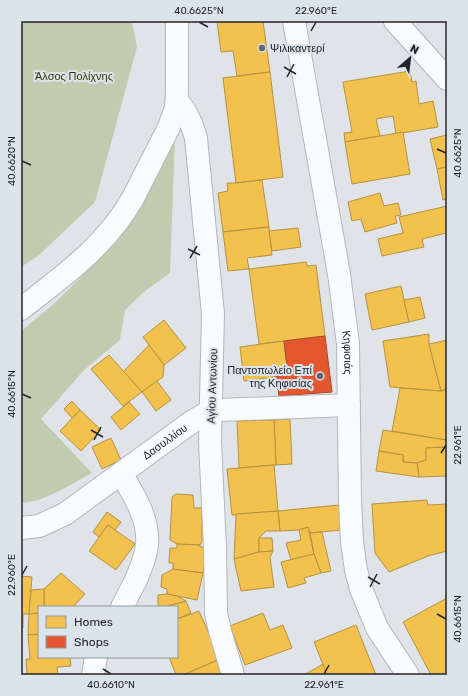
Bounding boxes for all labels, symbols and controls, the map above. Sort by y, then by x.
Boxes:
text: 40.6625°N [174,5,224,17]
text: 22.960°E [295,5,337,17]
north arrow [390,38,430,78]
place label: Ψιλικαντερί [270,42,325,55]
text: N [408,42,421,57]
marker: Ψιλικαντερί [257,43,267,53]
park label: Άλσος Πολίχνης [35,70,113,83]
text: 40.6625°N [452,128,464,178]
text: 40.6620°N [6,136,18,186]
street label: Κηφισιάς [339,330,354,375]
street label: Αγίου Αντωνίου [205,348,220,424]
place label: Παντοπωλείο Επί της Κηφισίας [227,364,313,390]
text: 40.6615°N [6,370,18,418]
marker: Παντοπωλείο Επί της Κηφισίας [315,371,325,381]
street label: Δασυλλίου [140,421,190,463]
text: 22.961°E [452,425,464,465]
text: 22.960°E [6,554,18,596]
text: 40.6615°N [452,595,464,643]
legend [38,606,178,658]
text: Homes [74,615,113,629]
text: Shops [74,635,109,649]
text: 40.6610°N [87,679,135,691]
text: 22.961°E [304,679,344,691]

